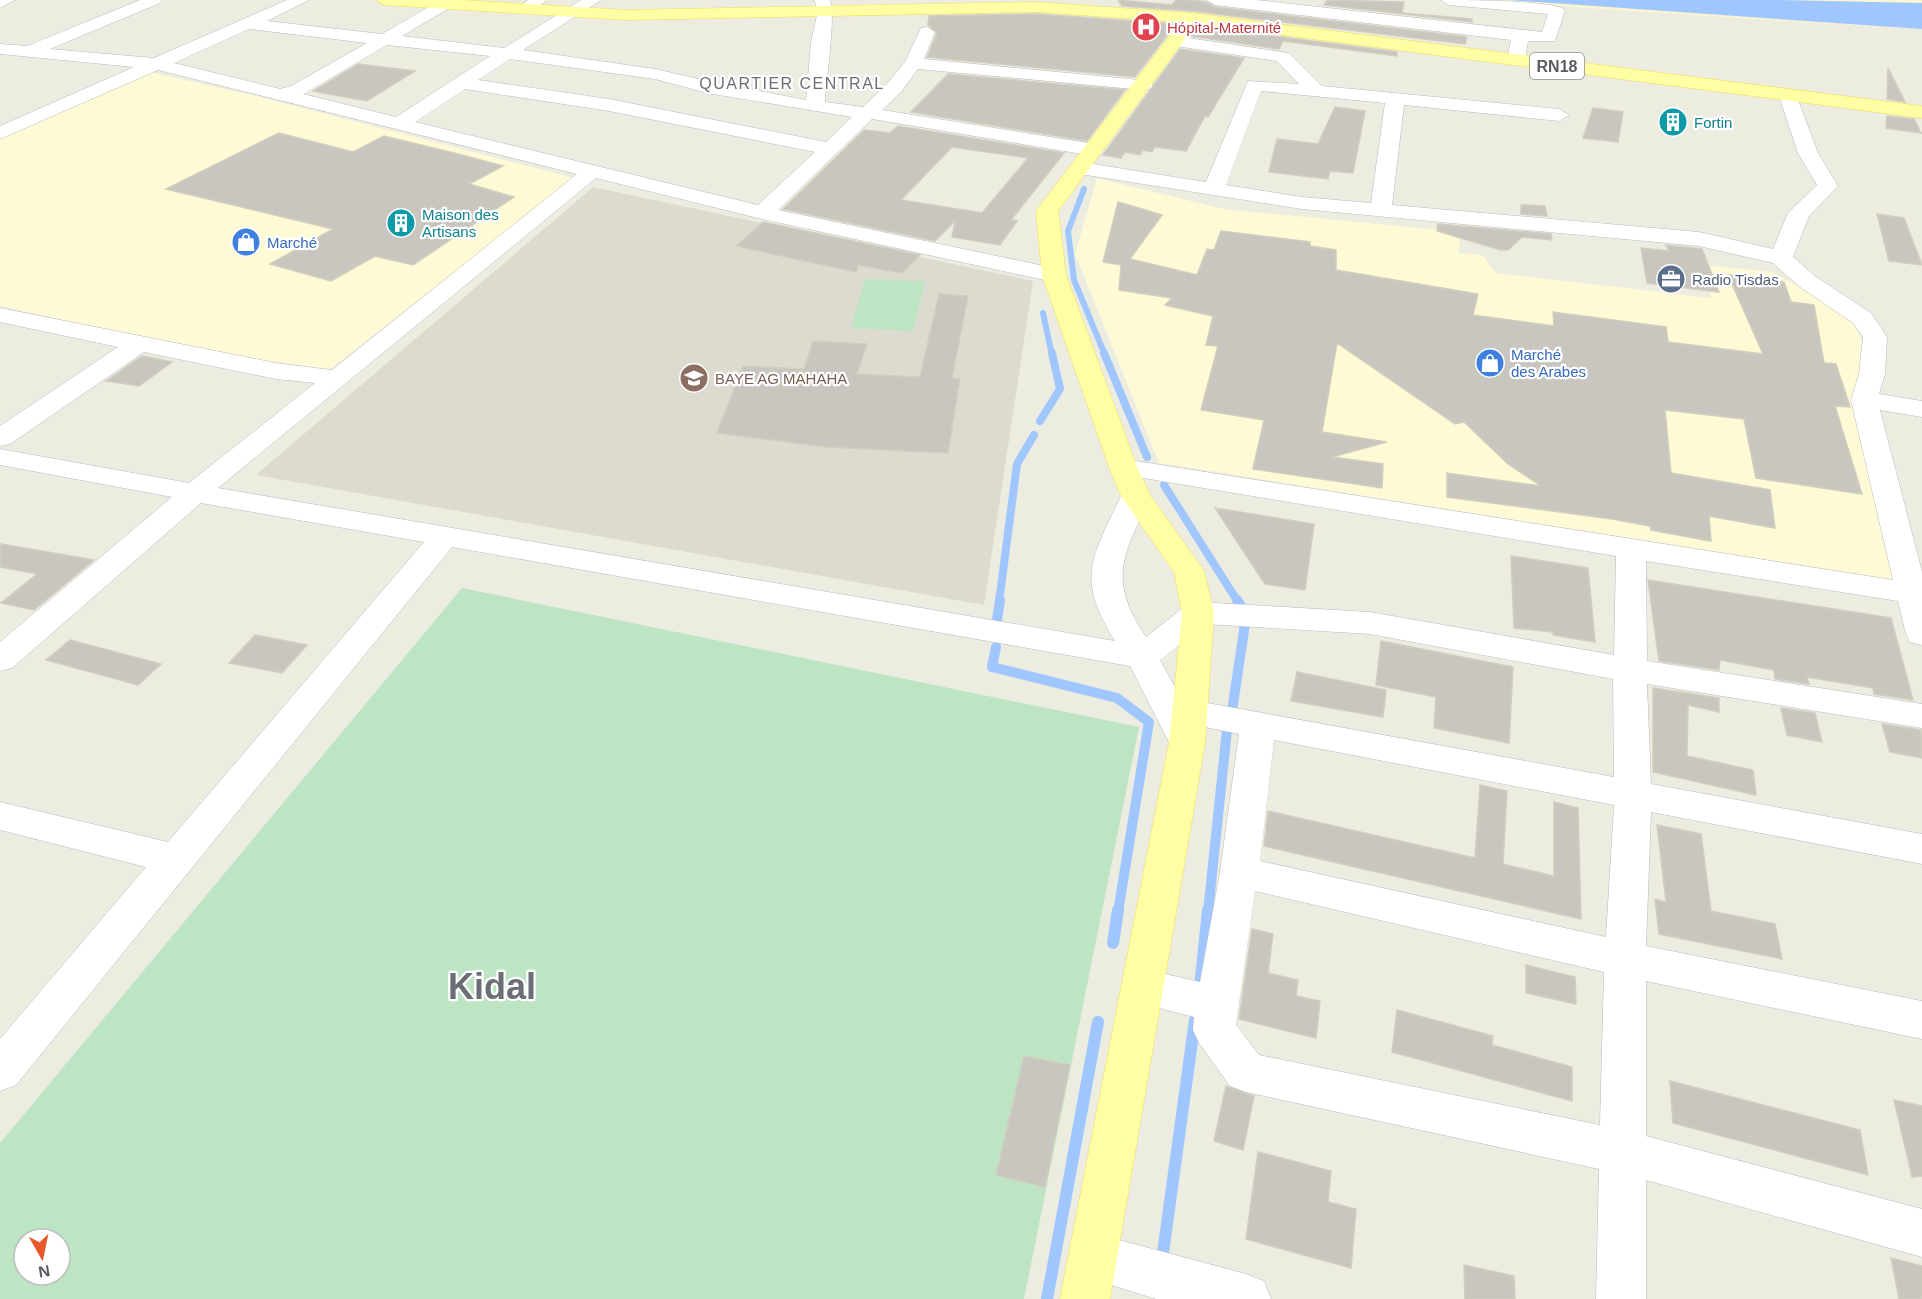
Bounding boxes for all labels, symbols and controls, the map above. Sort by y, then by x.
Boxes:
hospital icon: Hópital-Maternité [1130,11,1162,43]
place label: Hópital-Maternité [1167,19,1281,36]
road number: RN18 [1530,53,1584,79]
district label: QUARTIER CENTRAL [699,75,885,92]
building icon: Fortin [1657,106,1689,138]
place label: Fortin [1694,114,1732,131]
place label: Maison des Artisans [422,206,499,240]
building icon: Maison des Artisans [385,207,417,239]
shop icon: Marché [230,226,262,258]
place label: Marché [267,234,317,251]
office icon: Radio Tisdas [1655,263,1687,295]
place label: Radio Tisdas [1692,271,1779,288]
place label: Marché des Arabes [1511,346,1586,380]
shop icon: Marché des Arabes [1474,347,1506,379]
school or university icon: BAYE AG MAHAHA [678,362,710,394]
place label: BAYE AG MAHAHA [715,370,847,387]
district label: Kidal [448,966,536,1007]
north arrow [12,1227,72,1287]
text: N [37,1262,51,1281]

